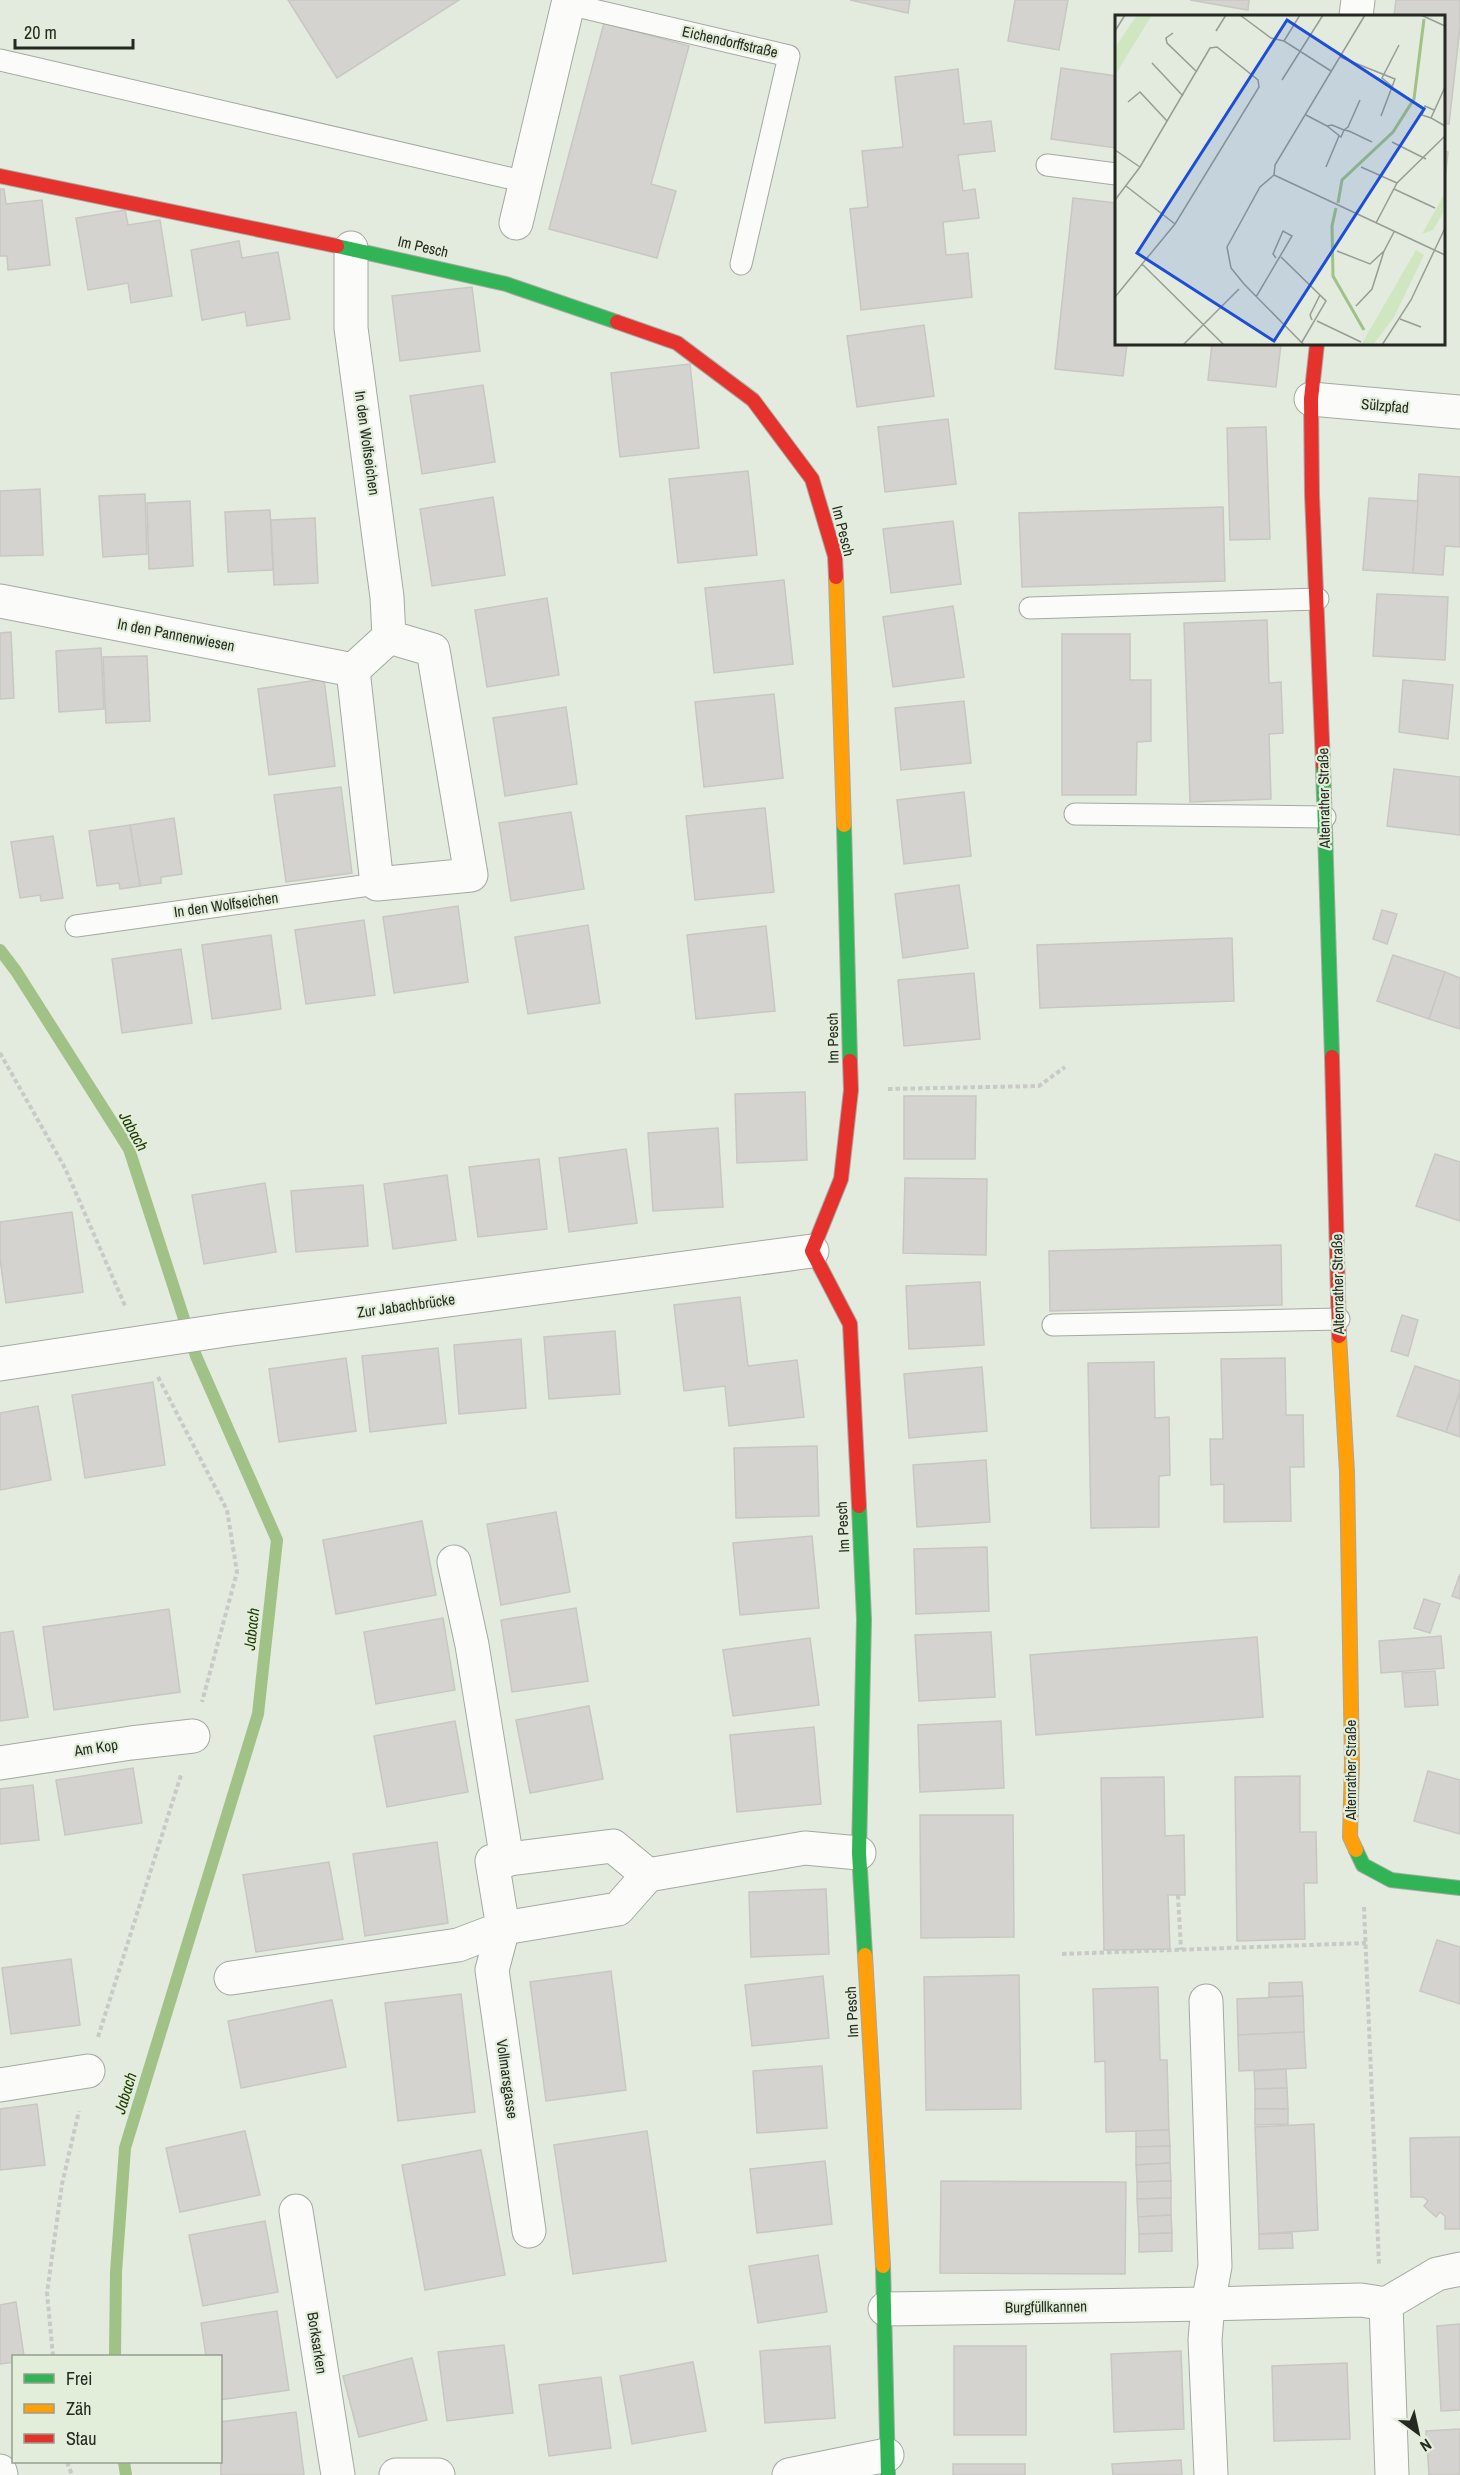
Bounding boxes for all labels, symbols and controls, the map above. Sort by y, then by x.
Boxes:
scale bar [15,12,134,50]
inset map [1115,15,1445,345]
text: 20 m [24,20,57,45]
street label: Eichendorffstraße [680,20,780,63]
street label: Im Pesch [396,231,450,263]
street label: In den Wolfseichen [350,389,385,496]
street label: Sülzpfad [1360,393,1410,418]
street label: Im Pesch [827,503,860,558]
street label: In den Pannenwiesen [116,613,237,656]
street label: Altenrather Straße [1312,747,1335,849]
street label: In den Wolfseichen [172,887,279,922]
street label: Im Pesch [822,1012,843,1064]
water label: Jabach [114,1106,154,1155]
street label: Altenrather Straße [1326,1233,1349,1335]
street label: Zur Jabachbrücke [356,1288,456,1323]
street label: Im Pesch [831,1501,854,1553]
water label: Jabach [238,1607,264,1652]
street label: Altenrather Straße [1340,1720,1361,1821]
street label: Am Kop [72,1734,119,1761]
street label: Im Pesch [840,1986,863,2038]
street label: Vollmarsgasse [492,2038,523,2120]
water label: Jabach [108,2070,142,2117]
street label: Burgfüllkannen [1005,2295,1087,2318]
street label: Borksarken [302,2311,333,2375]
legend [12,2355,222,2463]
text: Frei [66,2366,92,2391]
text: Zäh [66,2396,91,2421]
north arrow [1388,2403,1448,2463]
text: Stau [66,2426,96,2451]
text: N [1416,2434,1436,2457]

